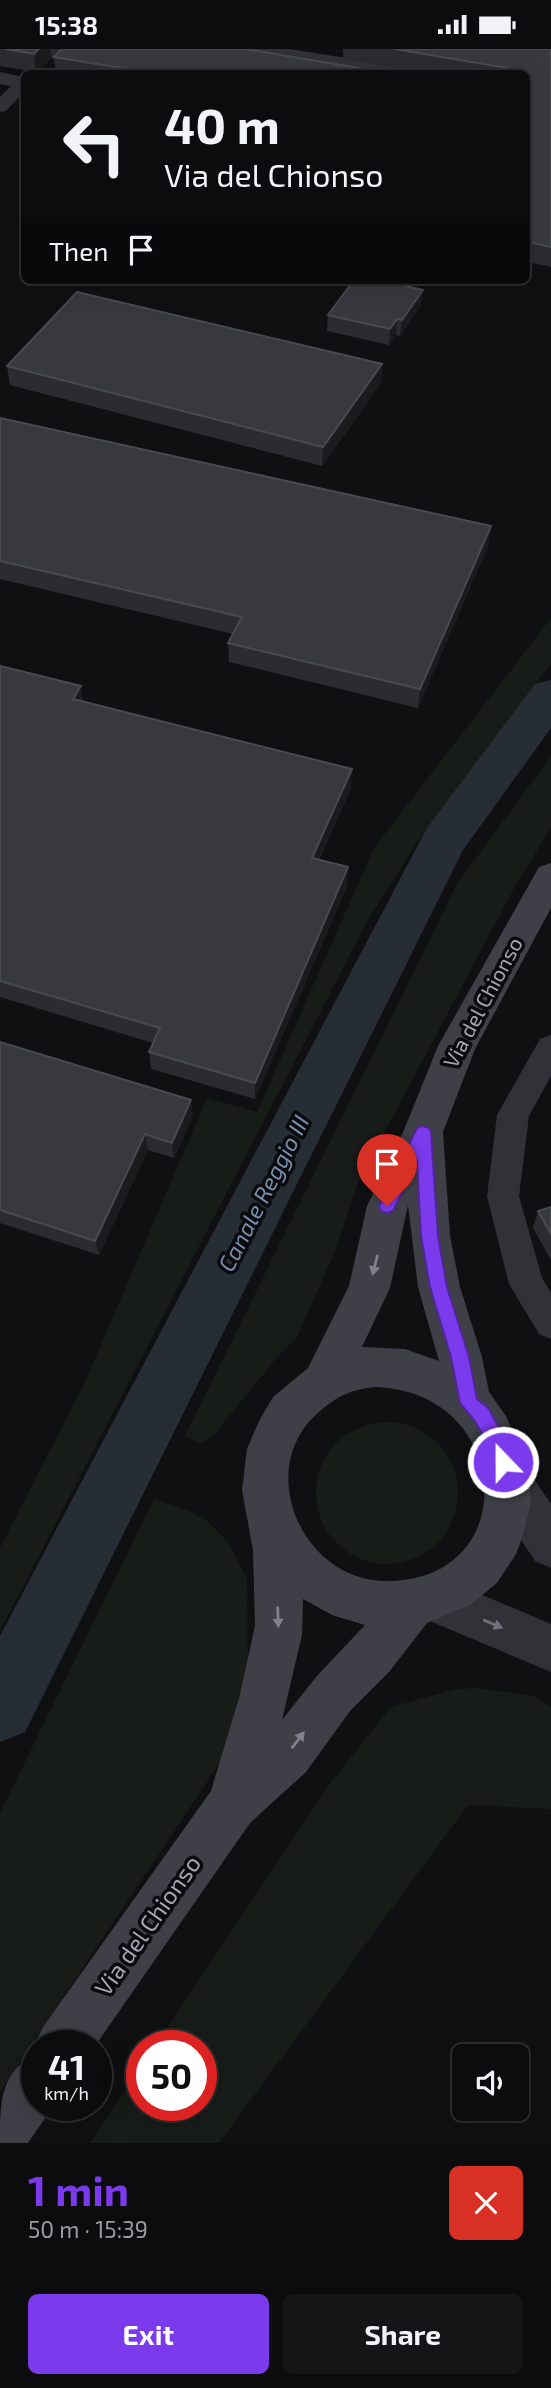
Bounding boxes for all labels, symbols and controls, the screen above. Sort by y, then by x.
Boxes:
text: 15:38 [35,9,98,40]
text: 40 m [164,95,280,154]
icon: left [49,98,140,189]
text: Via del Chionso [164,155,383,193]
icon: arrive [122,231,160,269]
text: Then [49,235,108,266]
street label: Via del Chionso [437,933,527,1071]
water label: Canale Reggio III [212,1110,314,1276]
pin [357,1134,417,1206]
icon: arrive [368,1145,406,1183]
one-way arrow [369,1254,380,1276]
position arrow [466,1425,540,1499]
one-way arrow [272,1606,284,1628]
one-way arrow [483,1618,504,1629]
one-way arrow [291,1731,305,1749]
street label: Via del Chionso [88,1849,206,2001]
speed limit sign: 50 [126,2030,217,2121]
map controls [452,2044,529,2121]
button: sound [452,2044,529,2121]
text: 41 [48,2045,85,2087]
text: km/h [44,2082,89,2104]
text: 1 min [28,2164,129,2214]
button: close [449,2166,523,2240]
text: 50 m · 15:39 [28,2215,148,2243]
button: Exit [28,2294,269,2374]
button: Share [283,2294,523,2374]

